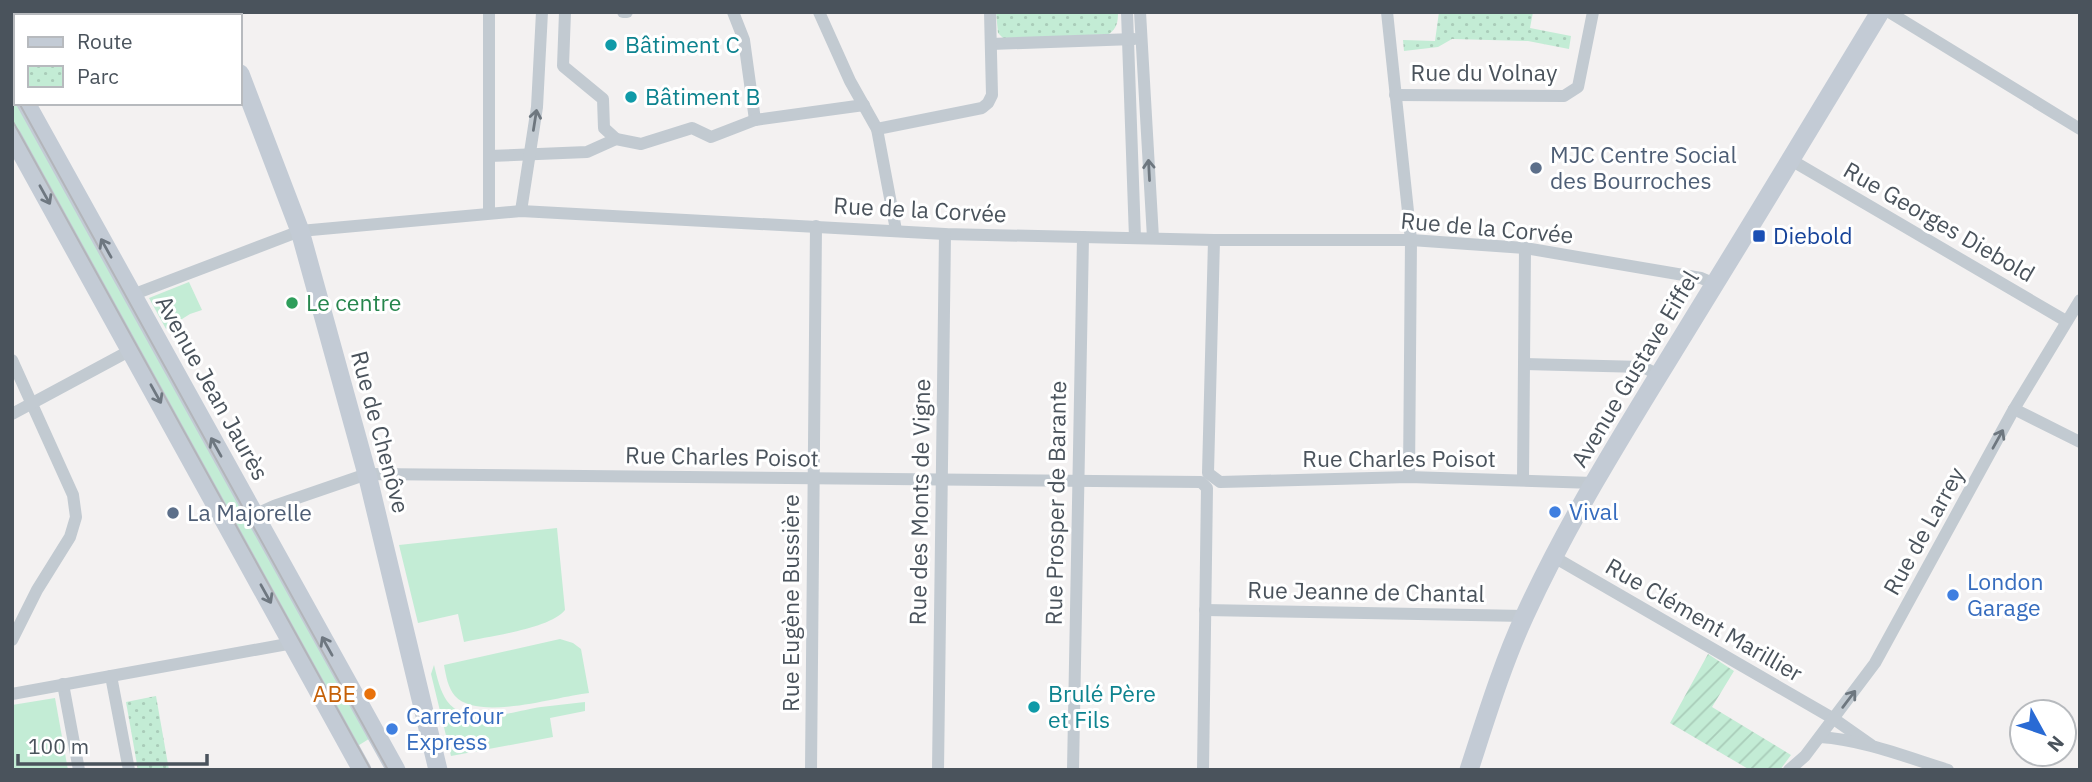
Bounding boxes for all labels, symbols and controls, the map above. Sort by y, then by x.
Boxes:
legend [14,14,242,105]
text: Route [77,27,133,55]
place label: Bâtiment C [625,29,740,59]
marker: Bâtiment C [603,37,619,53]
street label: Rue du Volnay [1411,57,1558,87]
text: Parc [77,62,119,90]
place label: Bâtiment B [645,81,760,111]
marker: Bâtiment B [623,89,639,105]
one-way arrow [529,109,542,131]
place label: MJC Centre Social des Bourroches [1550,139,1737,195]
street label: Rue Georges Diebold [1838,154,2041,288]
one-way arrow [1142,159,1155,182]
marker: MJC Centre Social des Bourroches [1528,160,1544,176]
one-way arrow [38,185,52,205]
street label: Rue de la Corvée [833,189,1007,229]
street label: Rue de la Corvée [1399,205,1575,250]
place label: Diebold [1773,220,1853,250]
marker: Diebold [1751,228,1767,244]
one-way arrow [99,238,112,259]
street label: Avenue Gustave Eiffel [1563,265,1705,472]
place label: Le centre [306,287,402,317]
street label: Avenue Jean Jaurès [150,290,276,485]
marker: Le centre [284,295,300,311]
street label: Rue de Chenôve [345,347,417,516]
street label: Rue des Monts de Vigne [902,378,936,626]
street label: Rue Prosper de Barante [1038,380,1072,626]
one-way arrow [149,384,163,404]
one-way arrow [1992,429,2006,449]
one-way arrow [209,437,222,458]
street label: Rue Charles Poisot [625,439,819,473]
street label: Rue Charles Poisot [1302,443,1496,473]
street label: Rue de Larrey [1876,461,1971,600]
street label: Rue Eugène Bussière [775,494,805,712]
place label: Vival [1569,496,1618,526]
place label: La Majorelle [187,497,312,527]
marker: Vival [1547,504,1563,520]
marker: La Majorelle [165,505,181,521]
street label: Rue Clément Marillier [1601,550,1809,688]
place label: London Garage [1967,566,2044,622]
street label: Rue Jeanne de Chantal [1247,574,1485,608]
one-way arrow [259,583,273,603]
marker: London Garage [1945,587,1961,603]
one-way arrow [320,636,333,657]
place label: ABE [313,678,356,708]
place label: Brulé Père et Fils [1048,678,1156,734]
marker: ABE [362,686,378,702]
one-way arrow [1841,690,1856,709]
north arrow [2008,698,2078,768]
marker: Brulé Père et Fils [1026,699,1042,715]
place label: Carrefour Express [406,700,504,756]
marker: Carrefour Express [384,721,400,737]
scale bar [18,722,206,766]
text: N [2042,731,2070,757]
text: 100 m [28,732,89,760]

